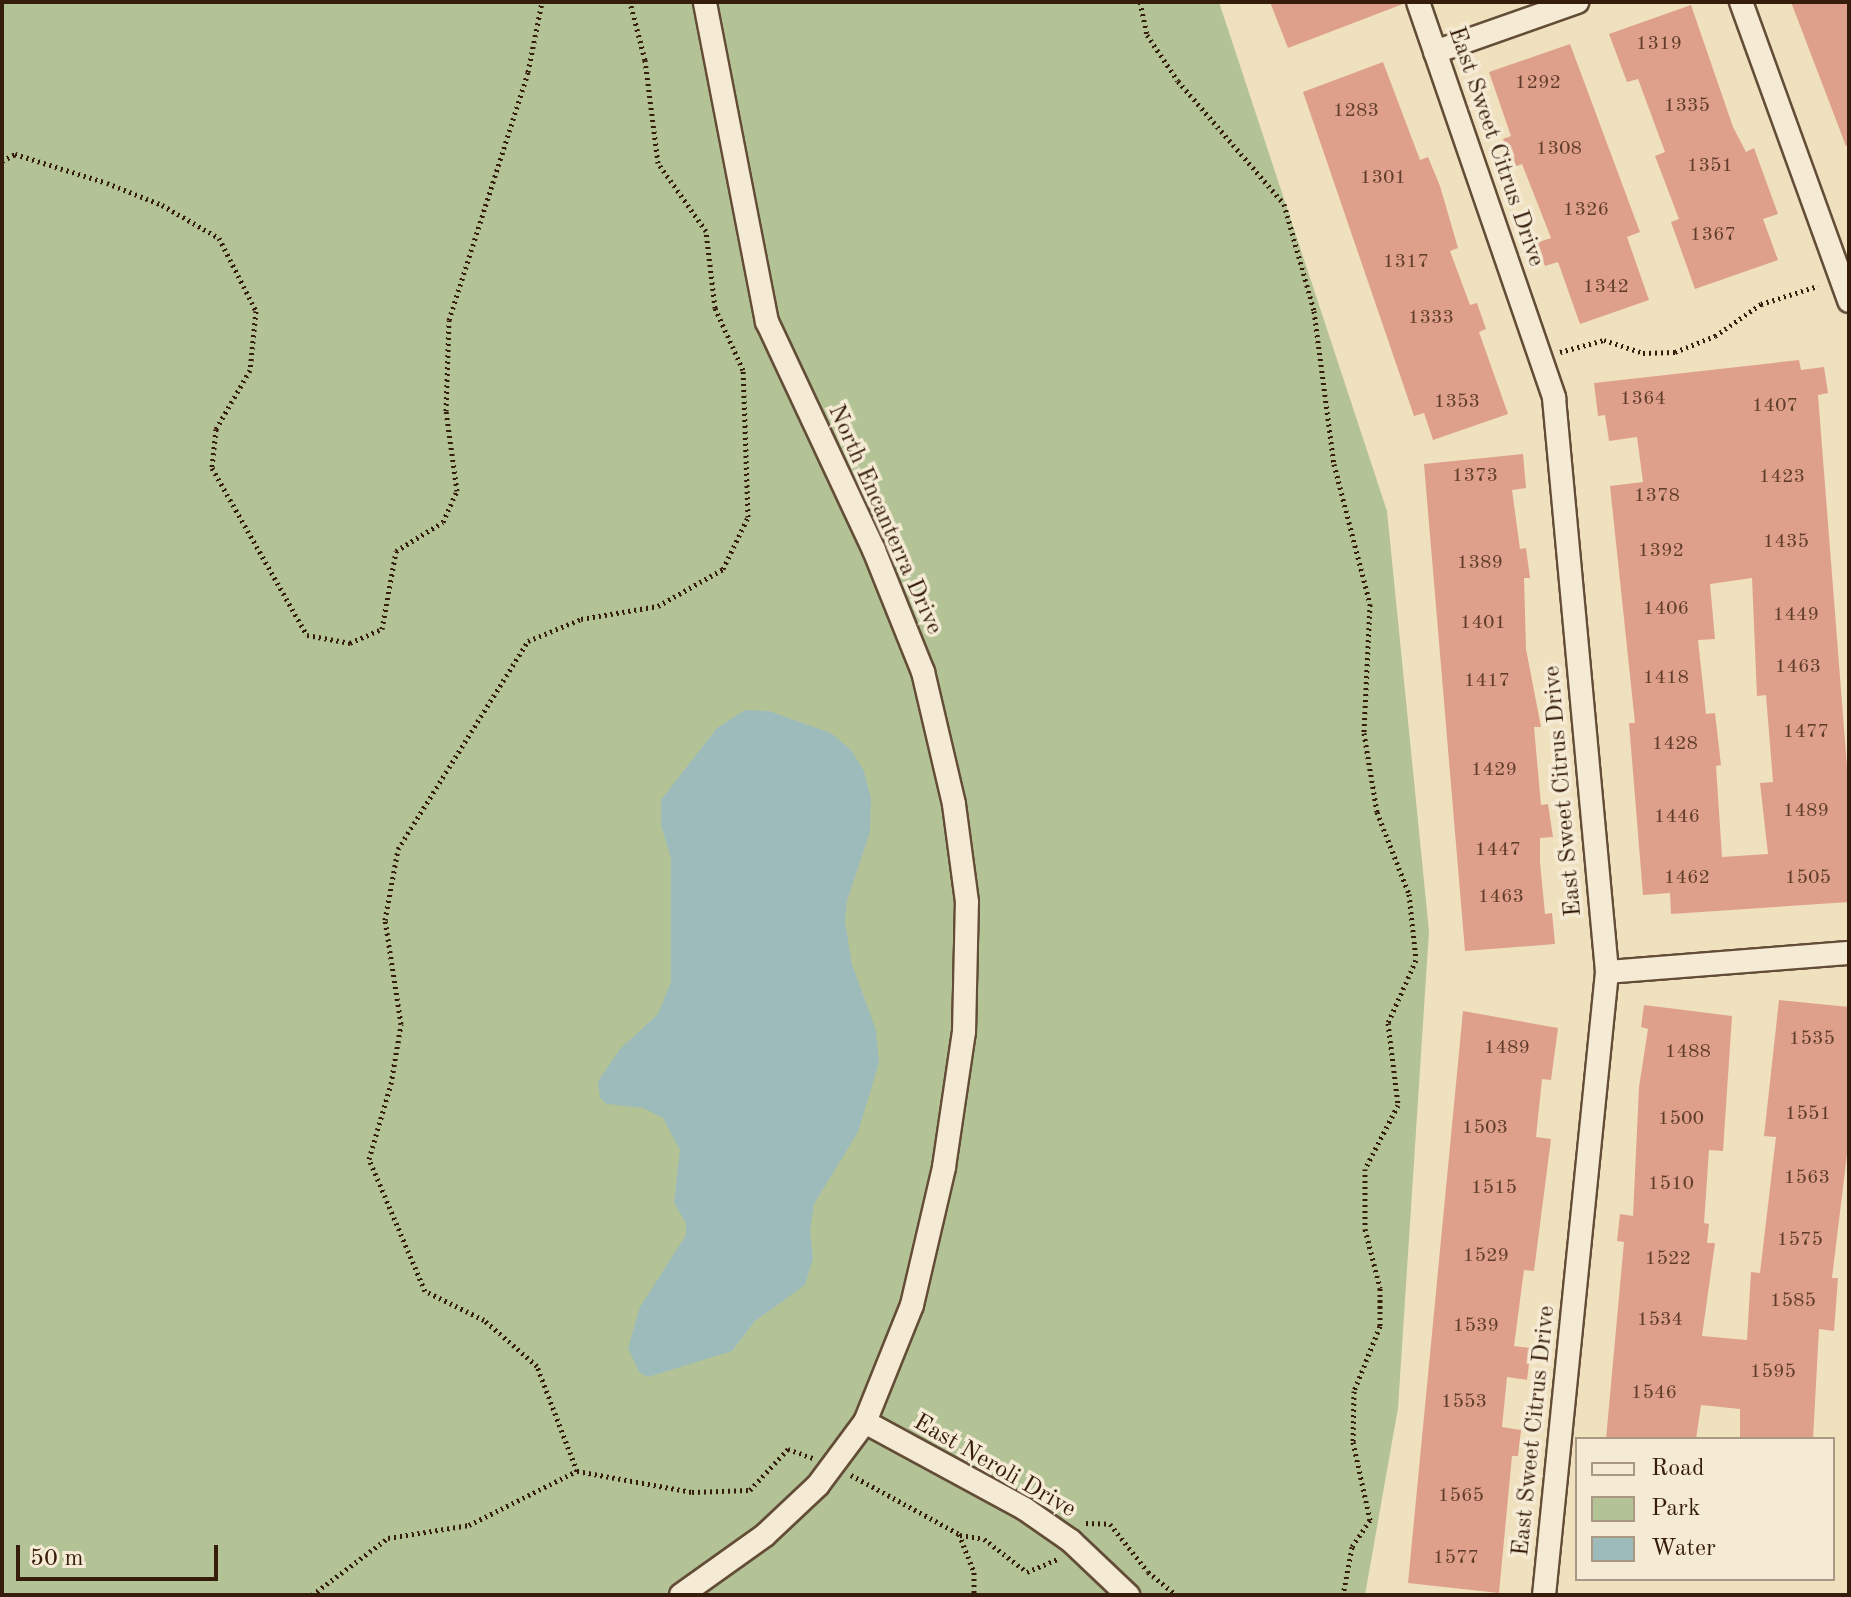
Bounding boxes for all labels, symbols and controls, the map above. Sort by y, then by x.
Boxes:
street label: East Sweet Citrus Drive [1440,23,1550,271]
house number: 1319 [1636,32,1682,56]
house number: 1292 [1515,71,1561,95]
house number: 1335 [1664,94,1710,118]
house number: 1283 [1333,99,1379,123]
house number: 1308 [1536,137,1582,161]
house number: 1351 [1687,154,1733,178]
house number: 1301 [1360,166,1406,190]
house number: 1326 [1563,198,1609,222]
house number: 1367 [1690,223,1736,247]
house number: 1317 [1383,250,1429,274]
house number: 1342 [1583,275,1629,299]
house number: 1333 [1408,306,1454,330]
house number: 1364 [1620,387,1666,411]
house number: 1353 [1434,390,1480,414]
house number: 1407 [1752,394,1798,418]
street label: North Encanterra Drive [820,401,948,639]
house number: 1373 [1452,464,1498,488]
house number: 1423 [1759,465,1805,489]
house number: 1378 [1634,484,1680,508]
house number: 1435 [1763,530,1809,554]
house number: 1392 [1638,539,1684,563]
house number: 1389 [1457,551,1503,575]
house number: 1406 [1643,597,1689,621]
house number: 1449 [1773,603,1819,627]
house number: 1401 [1460,611,1506,635]
house number: 1463 [1775,655,1821,679]
street label: East Sweet Citrus Drive [1539,664,1589,918]
house number: 1418 [1643,666,1689,690]
house number: 1417 [1464,669,1510,693]
house number: 1477 [1783,720,1829,744]
house number: 1428 [1652,732,1698,756]
house number: 1429 [1471,758,1517,782]
house number: 1489 [1783,799,1829,823]
house number: 1446 [1654,805,1700,829]
house number: 1447 [1475,838,1521,862]
house number: 1462 [1664,866,1710,890]
house number: 1505 [1785,866,1831,890]
house number: 1463 [1478,885,1524,909]
house number: 1535 [1789,1027,1835,1051]
house number: 1489 [1484,1036,1530,1060]
house number: 1488 [1665,1040,1711,1064]
house number: 1551 [1785,1102,1831,1126]
house number: 1500 [1658,1107,1704,1131]
house number: 1503 [1462,1116,1508,1140]
house number: 1563 [1784,1166,1830,1190]
house number: 1510 [1648,1172,1694,1196]
house number: 1515 [1471,1176,1517,1200]
house number: 1575 [1777,1228,1823,1252]
house number: 1529 [1463,1244,1509,1268]
house number: 1522 [1645,1247,1691,1271]
house number: 1585 [1770,1289,1816,1313]
street label: East Sweet Citrus Drive [1508,1304,1562,1558]
house number: 1534 [1637,1308,1683,1332]
house number: 1539 [1453,1314,1499,1338]
house number: 1595 [1750,1360,1796,1384]
house number: 1546 [1631,1381,1677,1405]
house number: 1553 [1441,1390,1487,1414]
street label: East Neroli Drive [908,1409,1080,1525]
legend [1575,1437,1835,1581]
text: Road [1651,1457,1704,1481]
house number: 1565 [1438,1484,1484,1508]
text: Park [1651,1497,1700,1521]
scale bar [20,1529,222,1579]
text: Water [1651,1537,1716,1561]
house number: 1577 [1433,1546,1479,1570]
text: 50 m [30,1547,84,1571]

